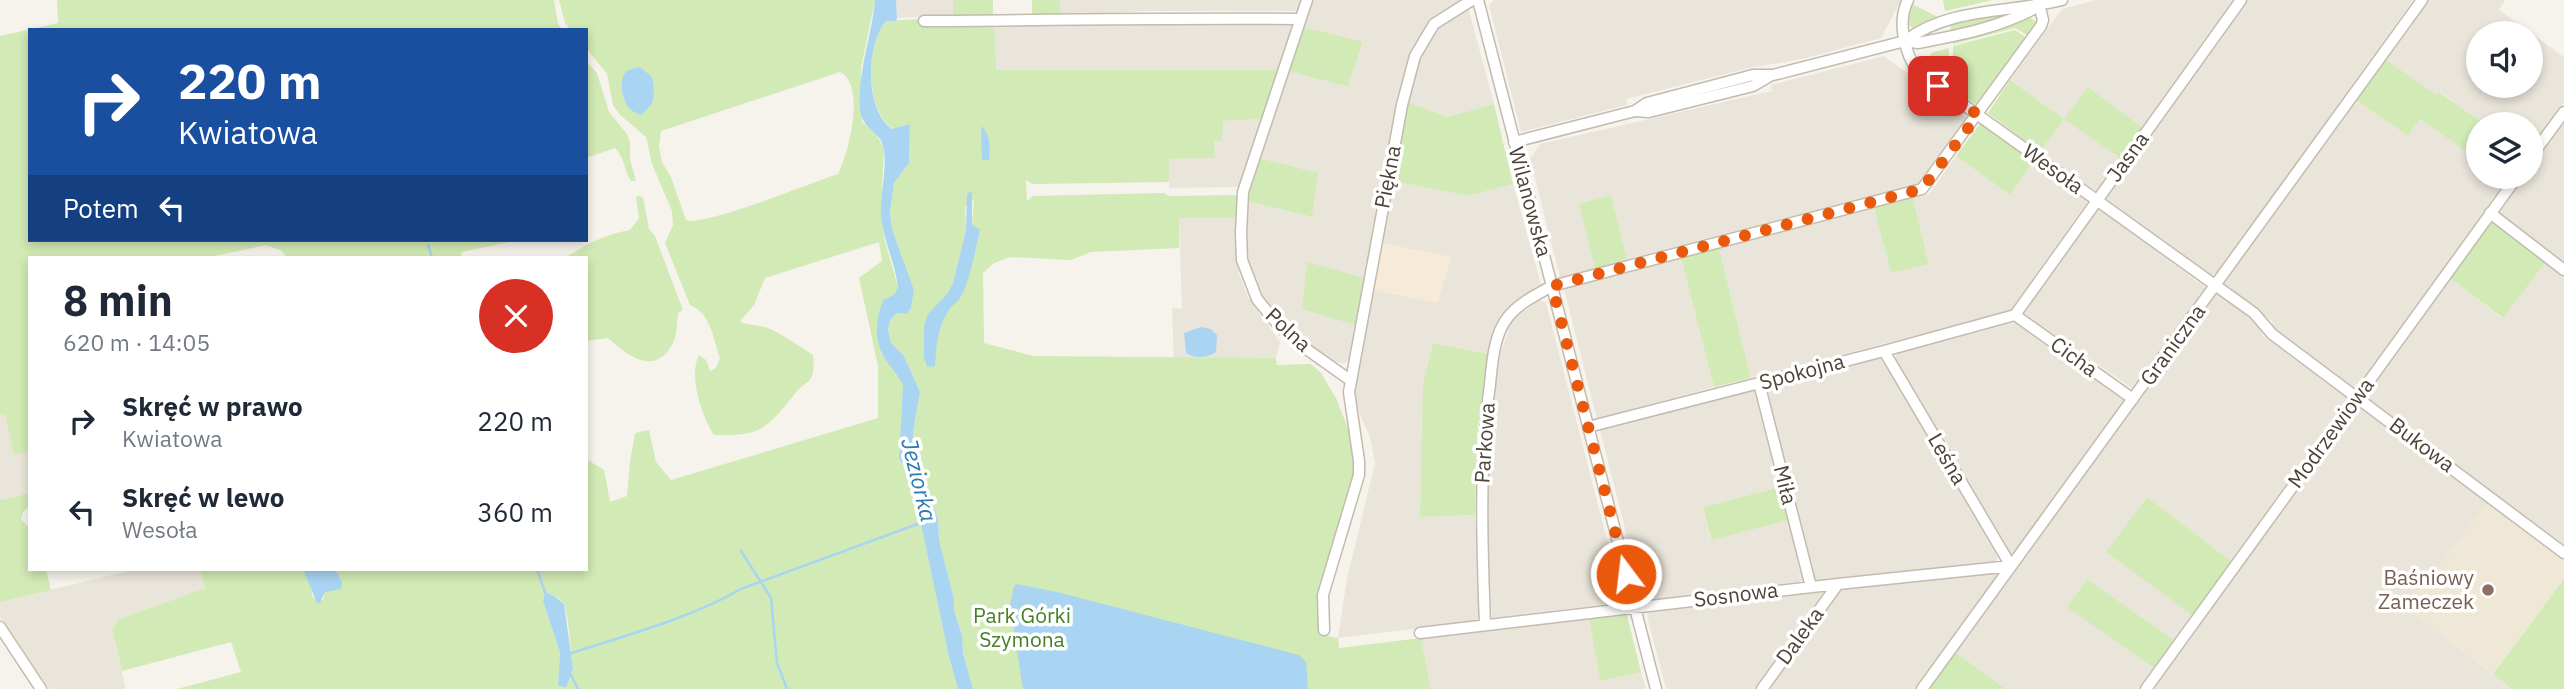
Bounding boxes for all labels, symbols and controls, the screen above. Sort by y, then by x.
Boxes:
map controls [2466,21,2543,189]
button: sound [2466,21,2543,98]
text: 220 m [178,49,322,112]
icon: right [63,56,154,147]
pin [1908,56,1968,116]
icon: arrive [1919,67,1957,105]
text: Kwiatowa [178,111,318,153]
button: layers [2466,112,2543,189]
street label: Jasna [2100,126,2155,187]
street label: Wesoła [2017,137,2090,200]
street label: Piękna [1367,143,1407,211]
street label: Wilanowska [1503,144,1559,260]
icon: left [153,189,191,227]
text: Potem [63,191,139,225]
text: 8 min [63,273,173,328]
button: close [479,279,553,353]
street label: Graniczna [2133,298,2211,391]
street label: Polna [1260,301,1318,358]
text: 620 m · 14:05 [63,327,210,357]
street label: Cicha [2045,330,2104,383]
street label: Spokojna [1756,346,1847,396]
street label: Modrzewiowa [2281,372,2380,493]
text: Skręć w prawo [122,389,303,423]
icon: right [63,402,101,440]
street label: Parkowa [1467,402,1501,484]
text: 220 m [477,404,553,438]
street label: Bukowa [2384,410,2461,478]
text: Kwiatowa [122,423,223,453]
street label: Leśna [1922,428,1974,489]
water label: Jeziorka [895,435,945,525]
street label: Miła [1768,462,1804,507]
text: Skręć w lewo [122,480,284,514]
icon: left [63,493,101,531]
text: 360 m [477,495,553,529]
text: Wesoła [122,514,198,544]
position arrow [1589,537,1663,611]
place label: Baśniowy Zameczek [2378,563,2475,615]
street label: Sosnowa [1692,575,1780,613]
marker: Baśniowy Zameczek [2480,582,2496,598]
park label: Park Górki Szymona [973,601,1071,653]
street label: Daleka [1769,601,1830,670]

